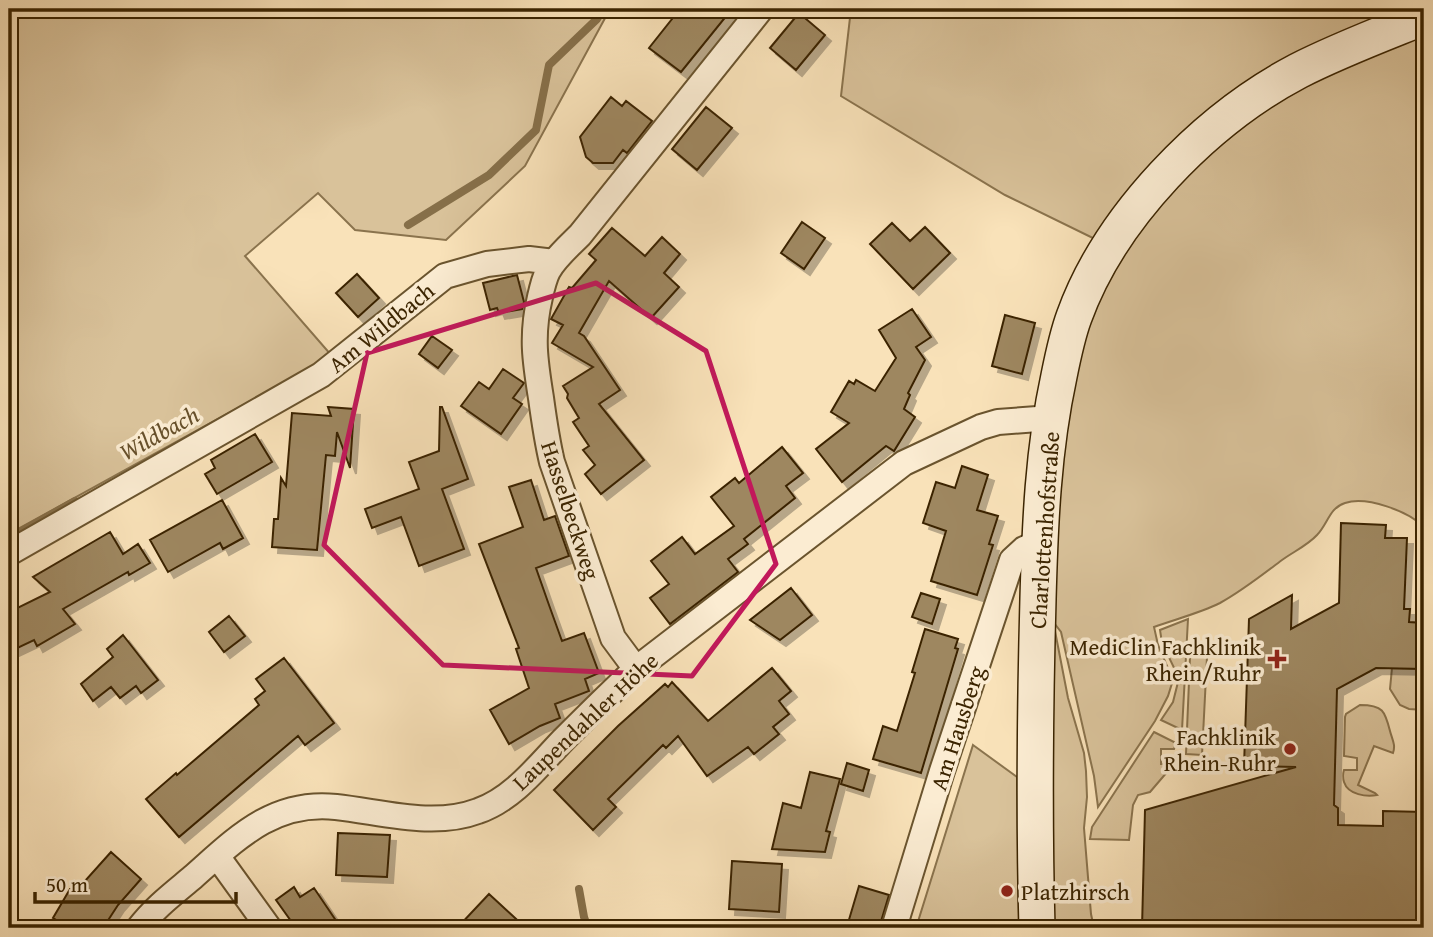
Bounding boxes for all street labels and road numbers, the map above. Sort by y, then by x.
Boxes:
street label: Am Wildbach [321,274,441,380]
street label: Charlottenhofstraße [1021,430,1067,630]
street label: Hasselbeckweg [533,436,609,584]
street label: Laupendahler Höhe [505,644,665,798]
street label: Am Hausberg [921,661,993,795]

